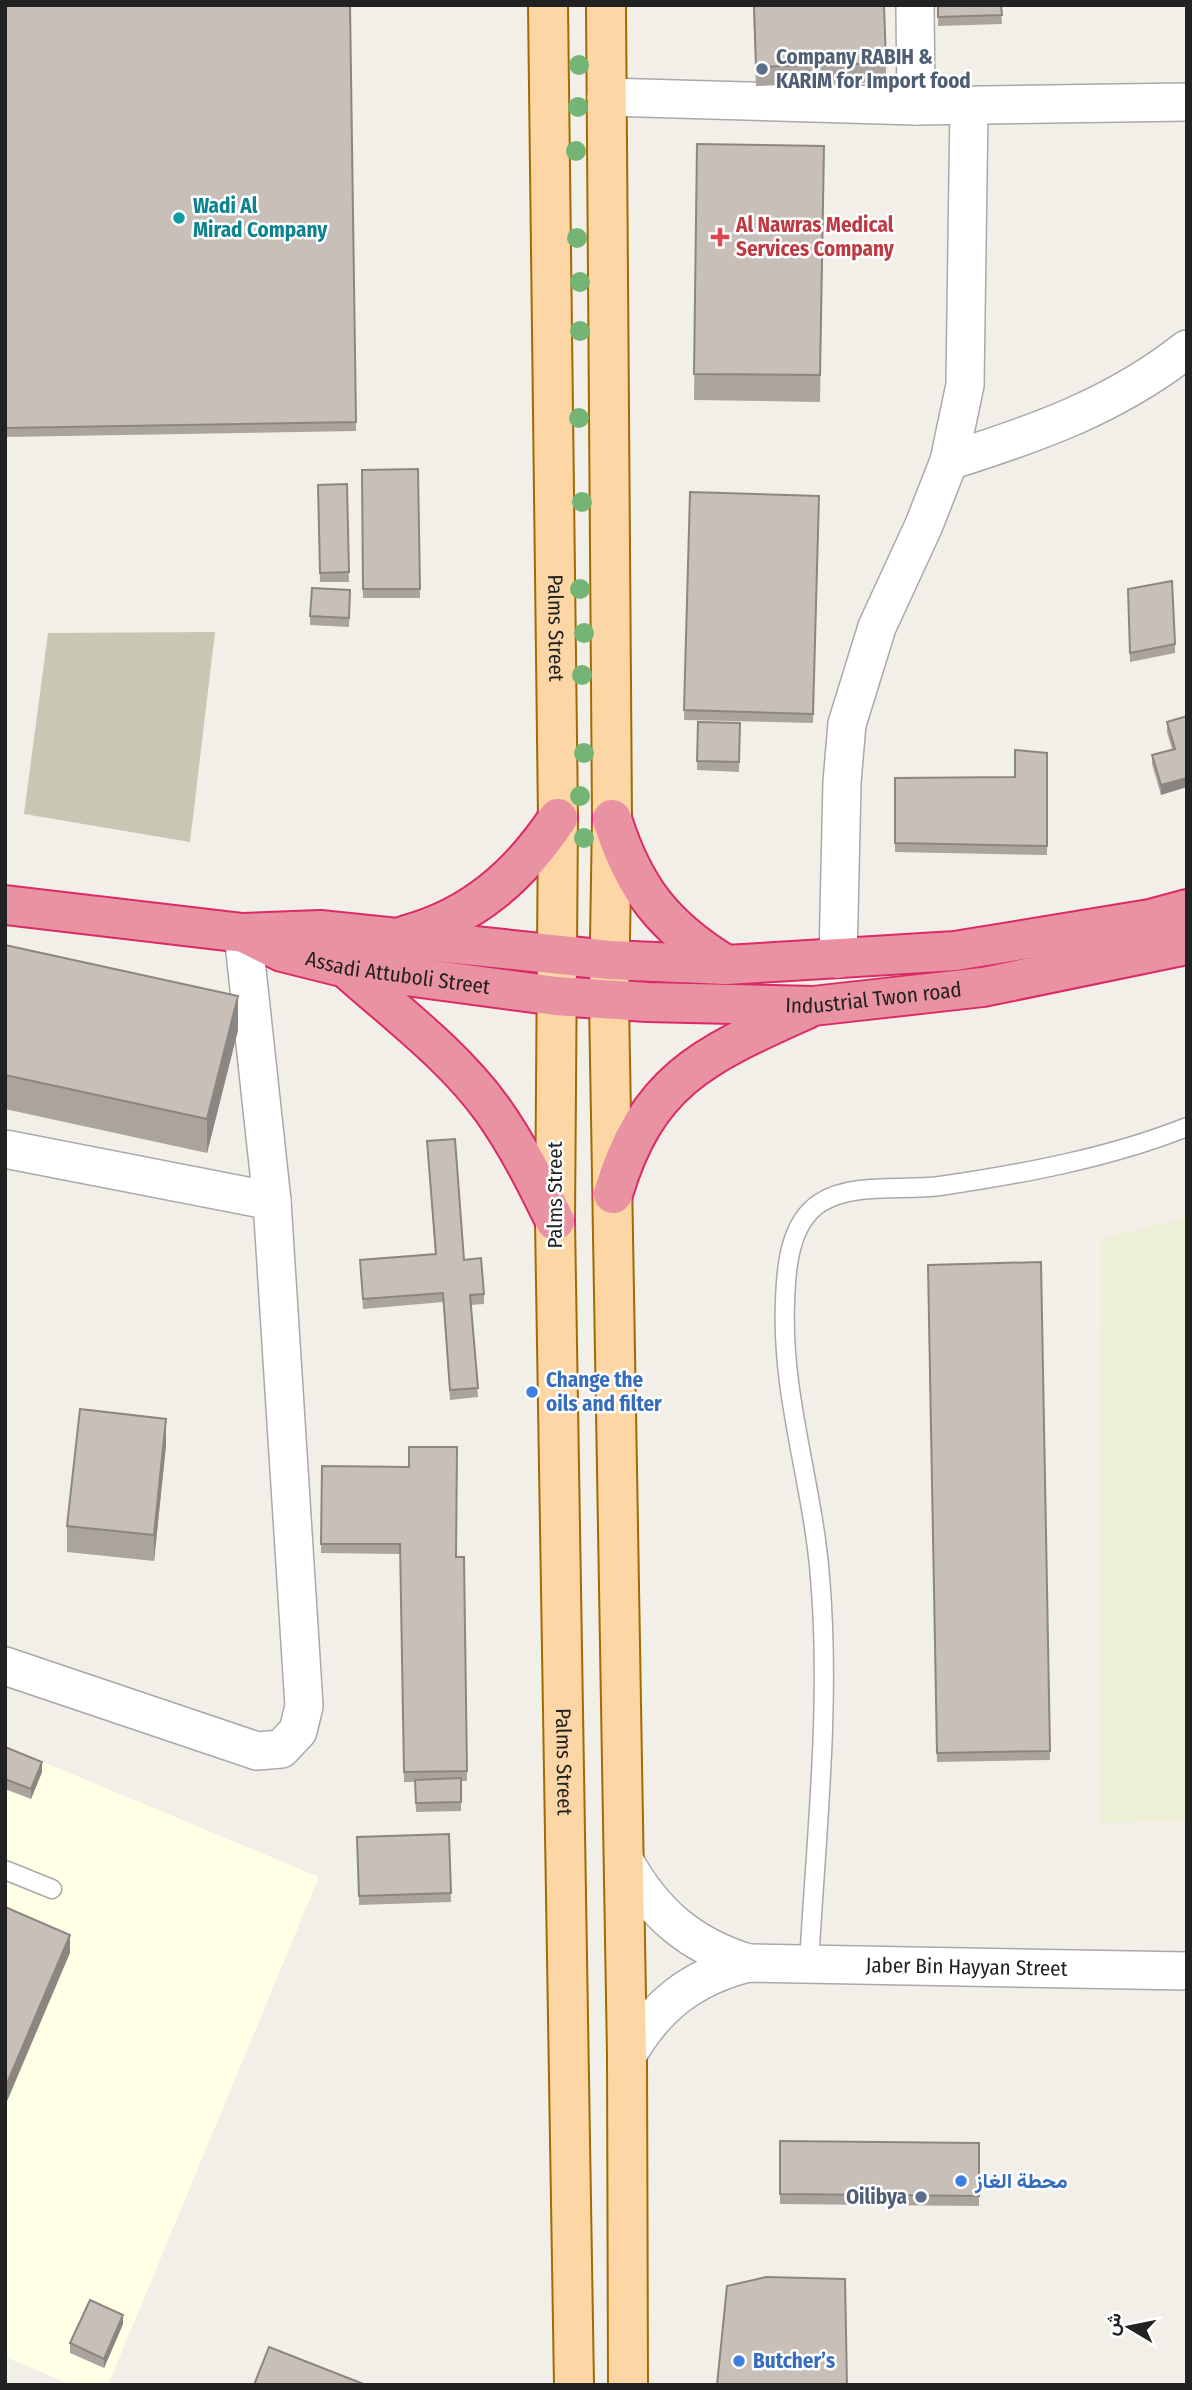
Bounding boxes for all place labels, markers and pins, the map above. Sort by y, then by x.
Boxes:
place label: Company RABIH & KARIM for Import food [776,44,971,94]
marker: Company RABIH & KARIM for Import food [754,61,770,77]
place label: Wadi Al Mirad Company [193,193,328,243]
marker: Wadi Al Mirad Company [171,210,187,226]
place label: Al Nawras Medical Services Company [735,212,895,262]
marker: Al Nawras Medical Services Company [710,227,730,247]
place label: Change the oils and filter [546,1367,662,1417]
marker: Change the oils and filter [524,1384,540,1400]
place label: محطة الغاز [974,2168,1068,2194]
marker: محطة الغاز [953,2173,969,2189]
place label: Oilibya [846,2184,907,2210]
marker: Oilibya [913,2189,929,2205]
place label: Butcher’s [753,2348,835,2374]
marker: Butcher’s [731,2353,747,2369]

